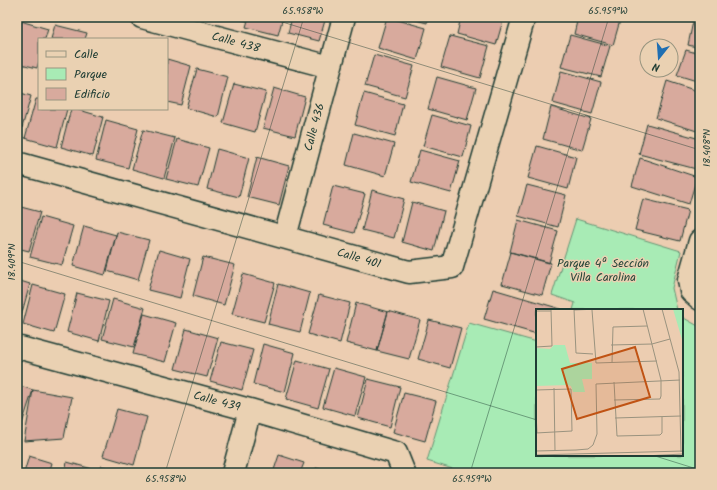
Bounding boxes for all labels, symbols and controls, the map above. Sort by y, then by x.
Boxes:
text: 65.958°W [283,3,324,19]
text: 65.959°W [588,3,628,19]
street label: Calle 438 [209,27,263,58]
legend [38,38,168,110]
north arrow [639,38,679,78]
text: Calle [74,45,99,64]
text: N [650,57,662,76]
text: Parque [74,65,108,84]
text: Edificio [74,85,110,104]
street label: Calle 436 [299,101,330,153]
text: 18.408°N [699,129,715,167]
text: 18.409°N [4,243,20,281]
street label: Calle 401 [334,243,383,274]
park label: Parque 4ª Sección Villa Carolina [557,254,649,287]
inset map [536,309,683,456]
street label: Calle 439 [191,386,243,417]
text: 65.958°W [146,471,187,487]
text: 65.959°W [452,471,492,487]

